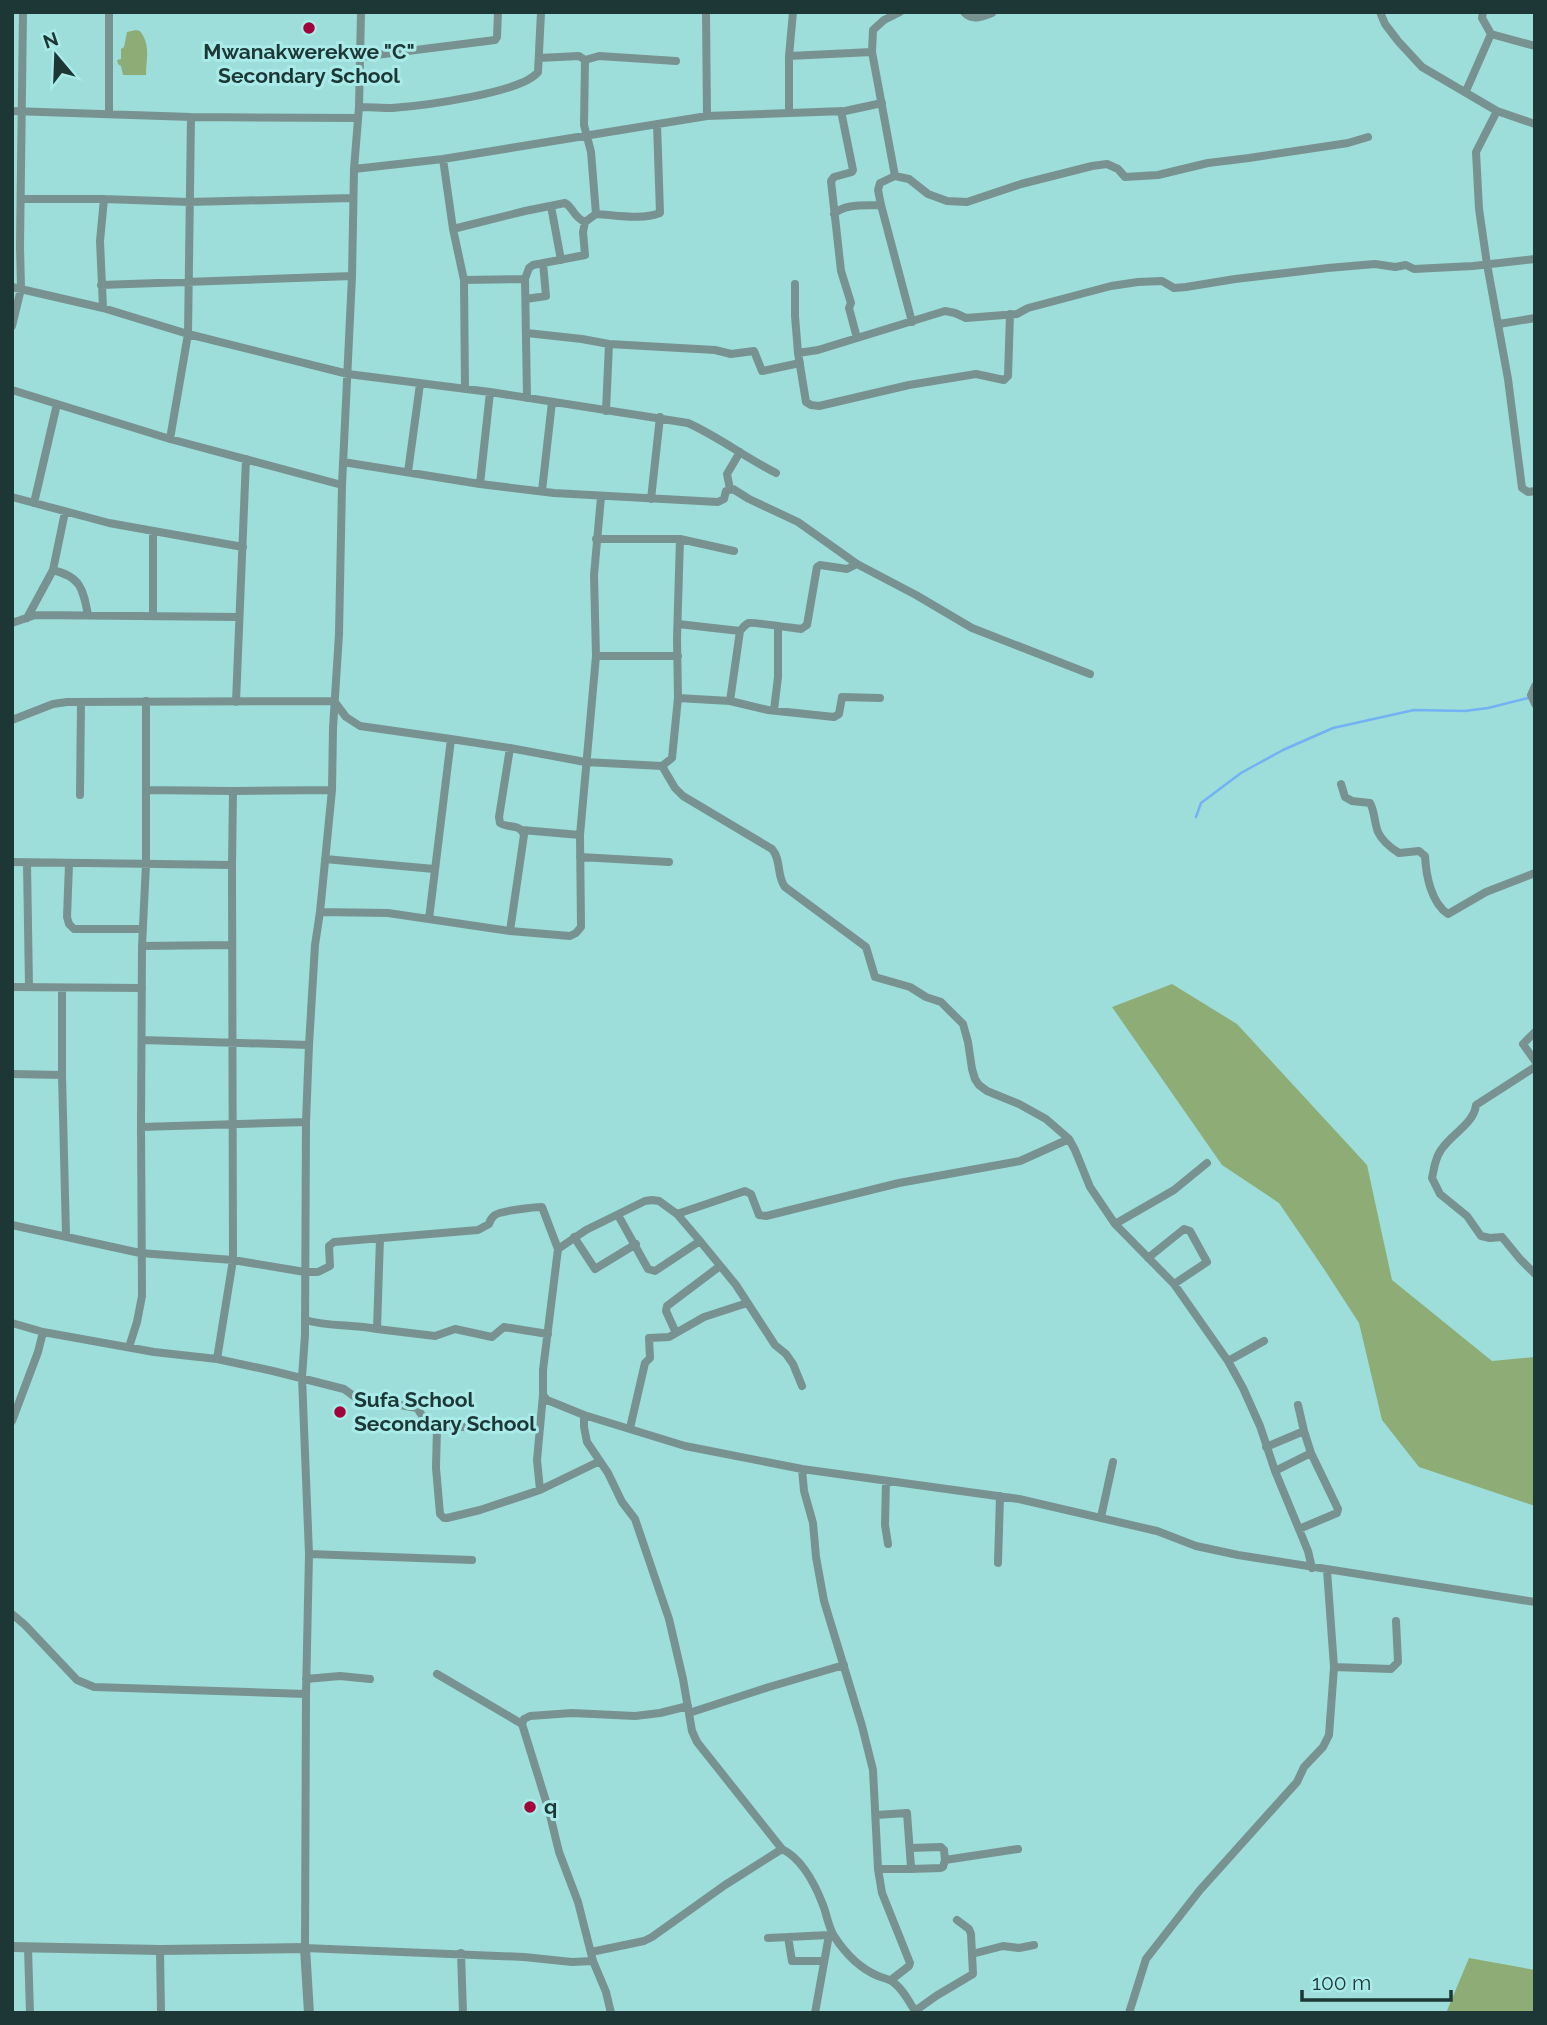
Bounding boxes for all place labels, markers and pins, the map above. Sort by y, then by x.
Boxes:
marker: Mwanakwerekwe "C" Secondary School [301,20,317,36]
place label: Mwanakwerekwe "C" Secondary School [203,39,415,88]
place label: Sufa School Secondary School [354,1387,536,1436]
marker: Sufa School Secondary School [332,1404,348,1420]
place label: q [544,1794,557,1819]
marker: q [522,1799,538,1815]

